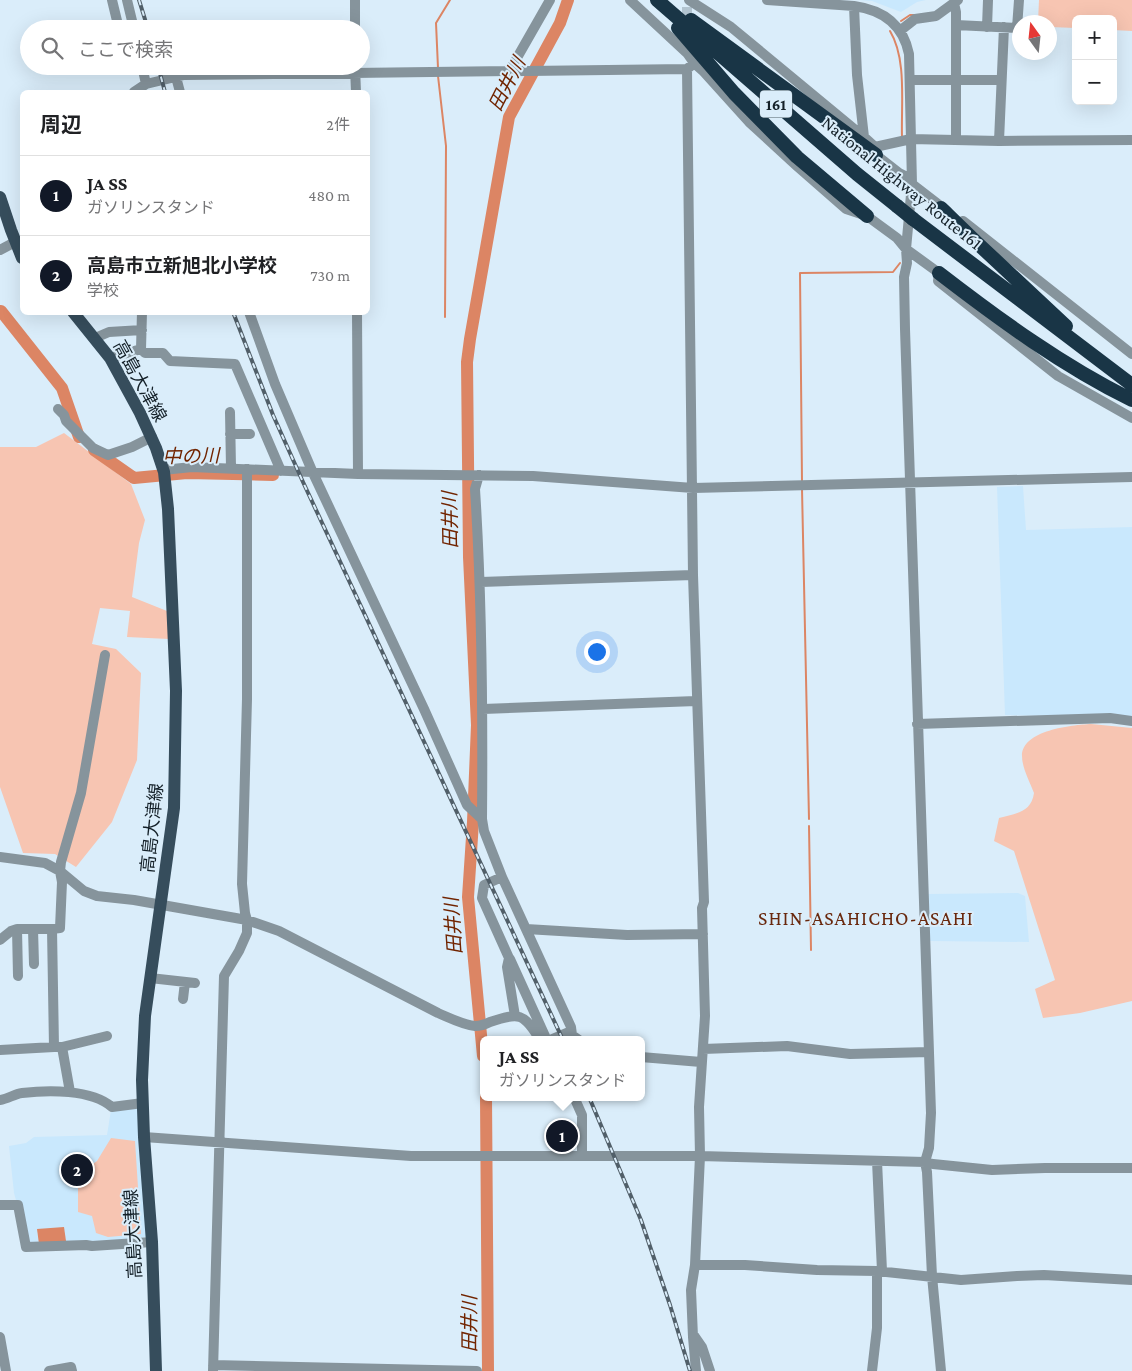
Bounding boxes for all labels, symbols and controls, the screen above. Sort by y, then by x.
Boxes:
north arrow [1012,15,1057,60]
map controls [1072,15,1117,105]
button: + [1072,15,1117,60]
search box [20,20,370,75]
icon: search [38,34,66,62]
text: ここで検索 [78,39,173,60]
water label: 田井川 [485,52,530,114]
button: − [1072,60,1117,105]
road number: 161 [760,90,792,118]
street label: National Highway Route 161 [818,112,986,254]
text: 周辺 [40,113,82,137]
text: 2件 [326,116,350,133]
text: JA SS [87,173,127,194]
text: 1 [53,187,59,204]
text: 480 m [308,187,350,204]
text: ガソリンスタンド [87,199,215,216]
text: 高島市立新旭北小学校 [87,255,277,276]
text: 2 [52,267,60,284]
text: 730 m [310,267,350,284]
text: 学校 [87,282,119,299]
street label: 高島大津線 [109,337,171,425]
water label: 中の川 [162,445,222,467]
water label: 田井川 [439,489,461,549]
your location [584,639,610,665]
street label: 高島大津線 [137,782,167,874]
water label: 田井川 [440,895,465,955]
district label: SHIN-ASAHICHO-ASAHI [758,907,974,929]
popup [480,1036,645,1101]
text: JA SS [499,1046,539,1067]
text: ガソリンスタンド [499,1072,626,1089]
pin: 1 [546,1117,578,1155]
pin: 2 [61,1151,93,1189]
street label: 高島大津線 [121,1189,145,1279]
water label: 田井川 [459,1294,480,1353]

